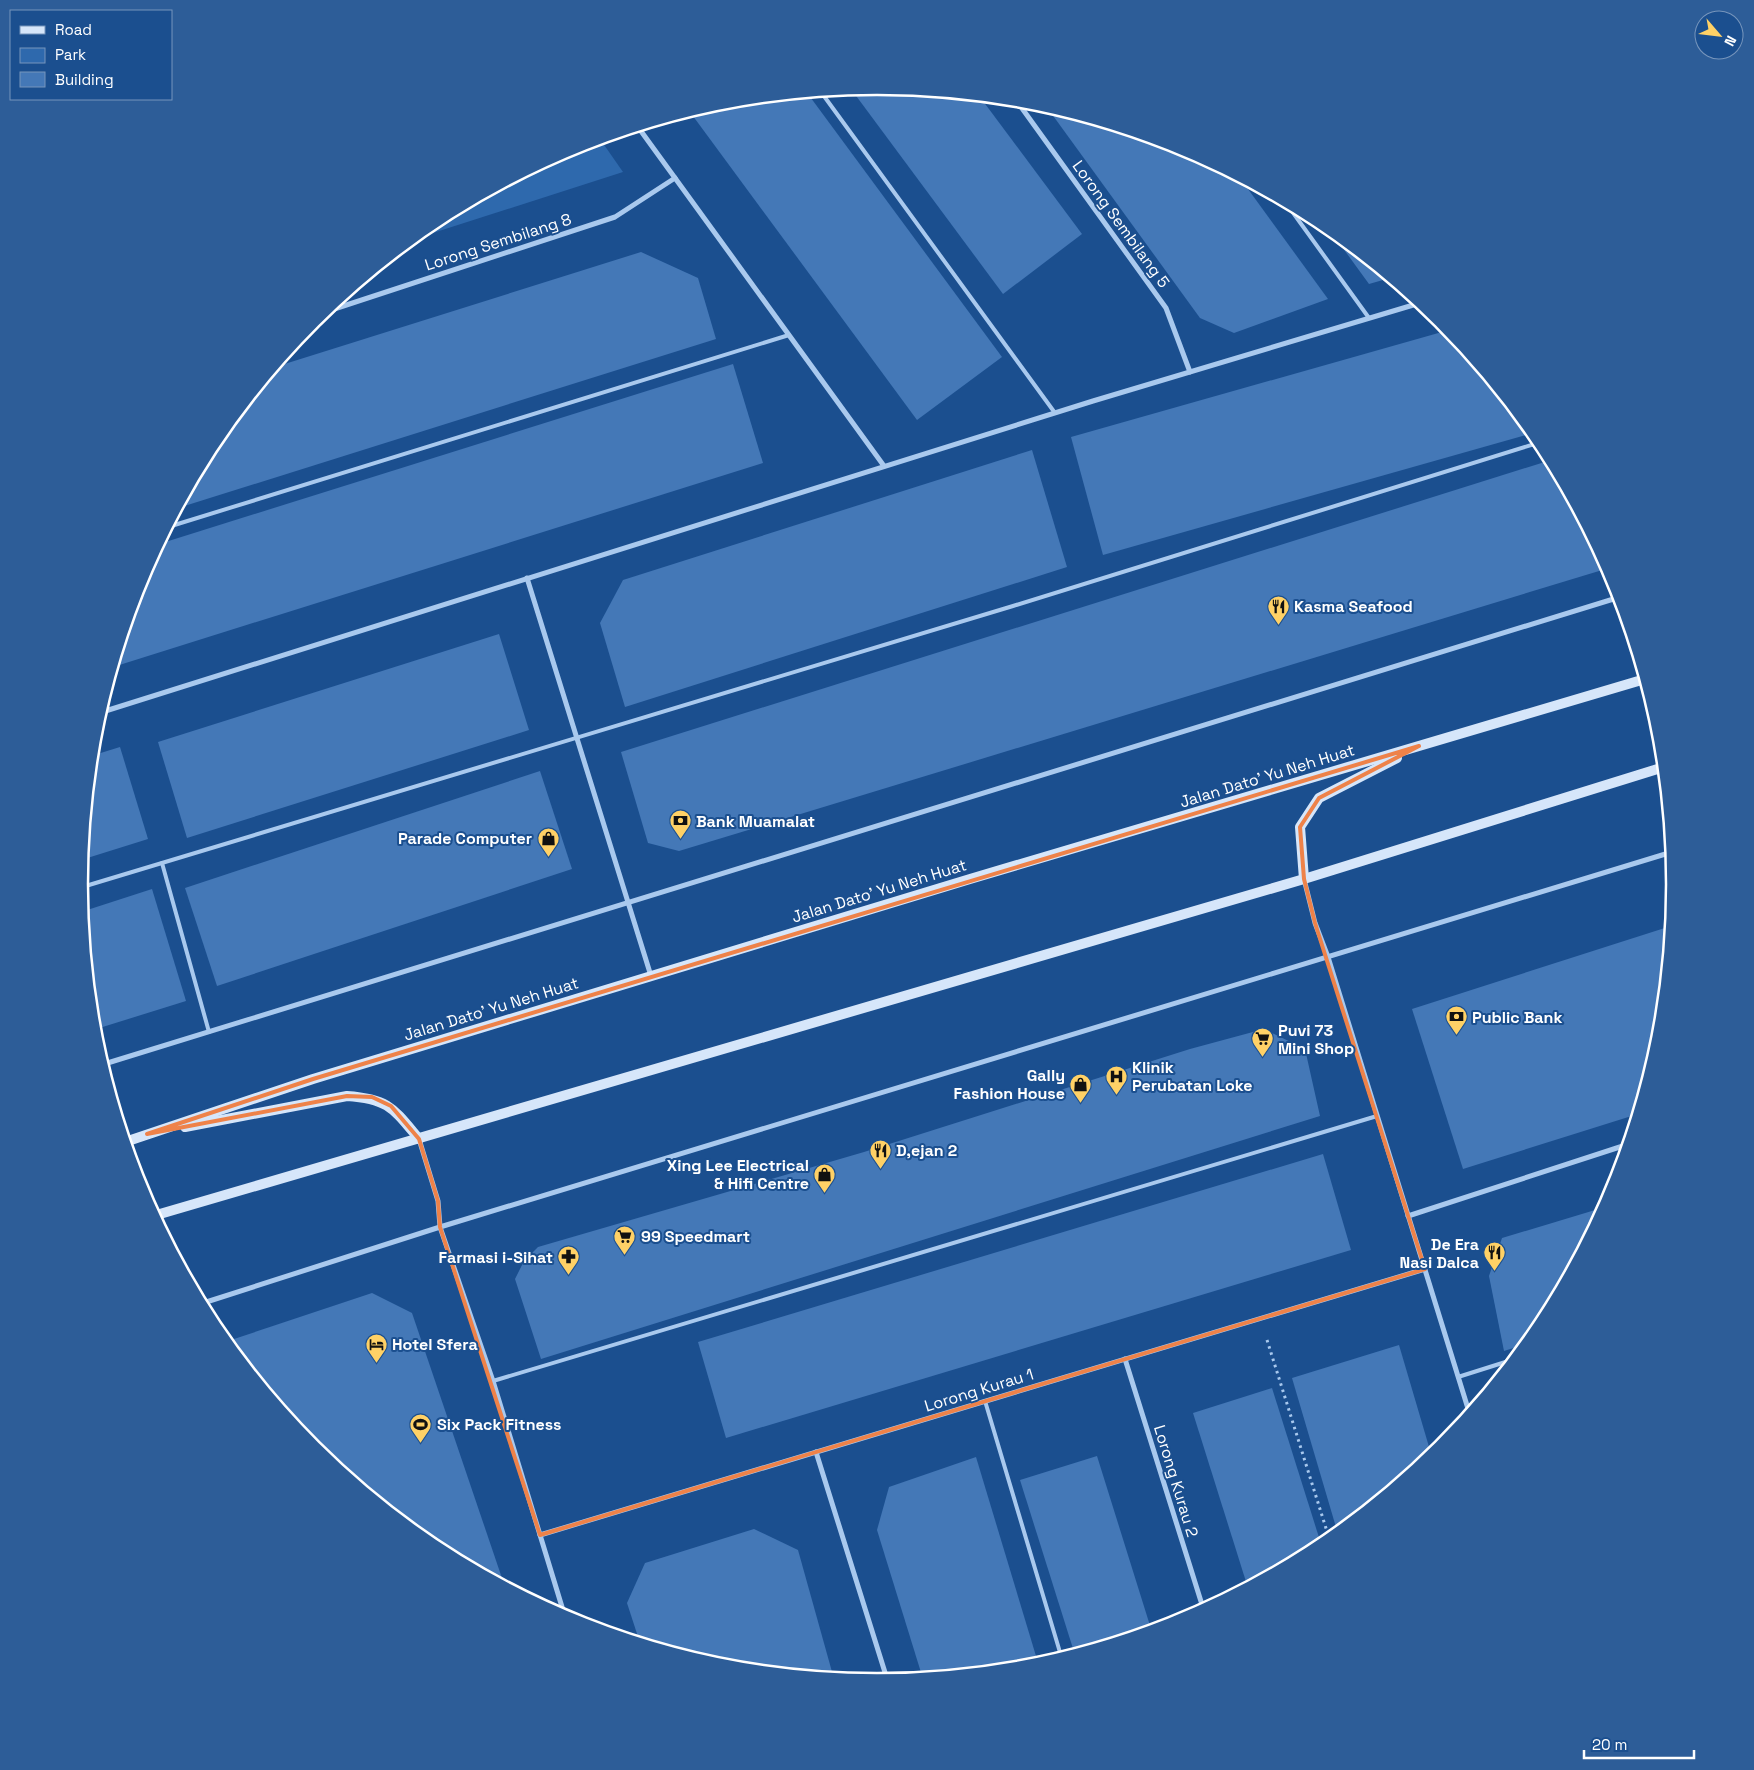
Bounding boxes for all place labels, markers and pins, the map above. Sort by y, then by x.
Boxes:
restaurant icon: Kasma Seafood [1266,594,1290,625]
place label: Kasma Seafood [1294,596,1413,617]
bank icon: Bank Muamalat [668,809,692,840]
place label: Bank Muamalat [696,811,815,832]
shop icon: Parade Computer [536,826,560,857]
place label: Parade Computer [398,828,532,849]
bank icon: Public Bank [1444,1005,1468,1036]
place label: Public Bank [1472,1007,1562,1028]
place label: Puvi 73 Mini Shop [1278,1020,1354,1059]
supermarket icon: Puvi 73 Mini Shop [1250,1027,1274,1058]
place label: Klinik Perubatan Loke [1132,1057,1252,1096]
hospital icon: Klinik Perubatan Loke [1104,1064,1128,1095]
place label: Gally Fashion House [953,1065,1065,1104]
shop icon: Gally Fashion House [1069,1072,1093,1103]
restaurant icon: D,ejan 2 [868,1138,892,1169]
place label: D,ejan 2 [896,1140,957,1161]
place label: Xing Lee Electrical & Hifi Centre [667,1155,809,1194]
shop icon: Xing Lee Electrical & Hifi Centre [813,1162,837,1193]
supermarket icon: 99 Speedmart [613,1224,637,1255]
place label: 99 Speedmart [641,1226,750,1247]
place label: De Era Nasi Dalca [1400,1234,1479,1273]
restaurant icon: De Era Nasi Dalca [1483,1241,1507,1272]
pharmacy icon: Farmasi i-Sihat [557,1245,581,1276]
place label: Farmasi i-Sihat [439,1247,553,1268]
hotel icon: Hotel Sfera [364,1332,388,1363]
place label: Hotel Sfera [392,1334,478,1355]
sports icon: Six Pack Fitness [409,1412,433,1443]
place label: Six Pack Fitness [437,1414,562,1435]

